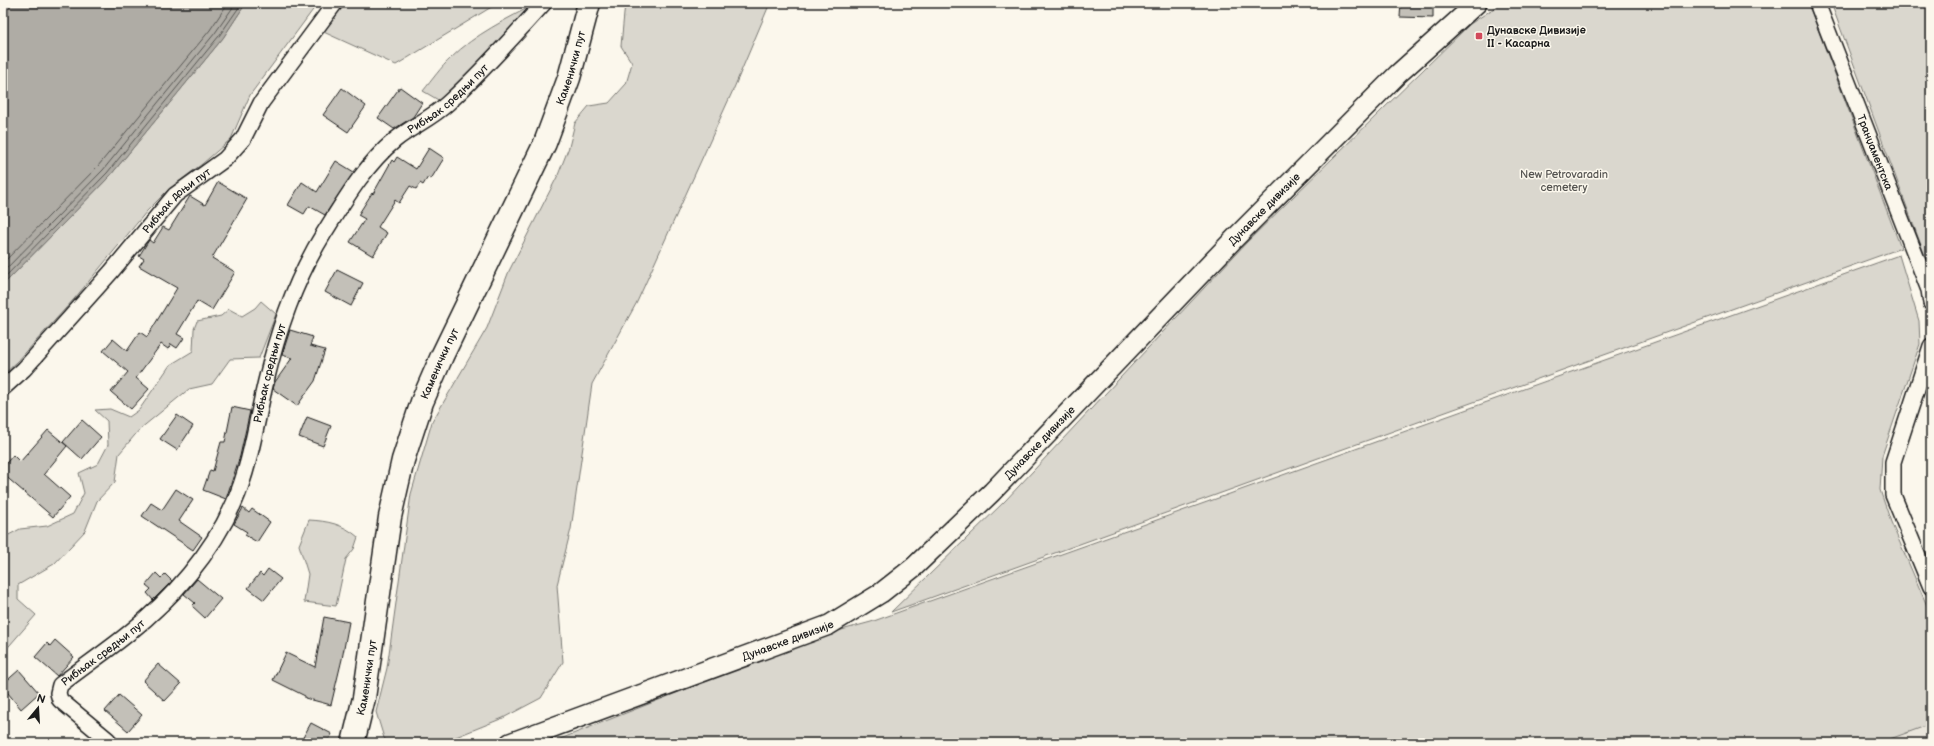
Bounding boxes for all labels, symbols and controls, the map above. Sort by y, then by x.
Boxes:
place label: Дунавске Дивизије II - Касарна [1487,24,1586,50]
street label: Каменички пут [554,29,588,107]
marker: Дунавске Дивизије II - Касарна [1474,31,1484,41]
street label: Рибњак средњи пут [405,61,491,136]
street label: Транџаментска [1854,113,1895,192]
street label: Рибњак доњи пут [140,165,213,236]
park label: New Petrovaradin cemetery [1520,168,1608,194]
street label: Дунавске дивизије [1226,170,1303,248]
street label: Рибњак средњи пут [251,322,289,424]
street label: Каменички пут [418,326,462,401]
street label: Дунавске дивизије [1002,403,1078,482]
street label: Рибњак средњи пут [59,617,148,689]
street label: Дунавске дивизије [740,618,836,664]
street label: Каменички пут [354,639,379,717]
north arrow [18,688,58,728]
text: N [35,692,47,706]

